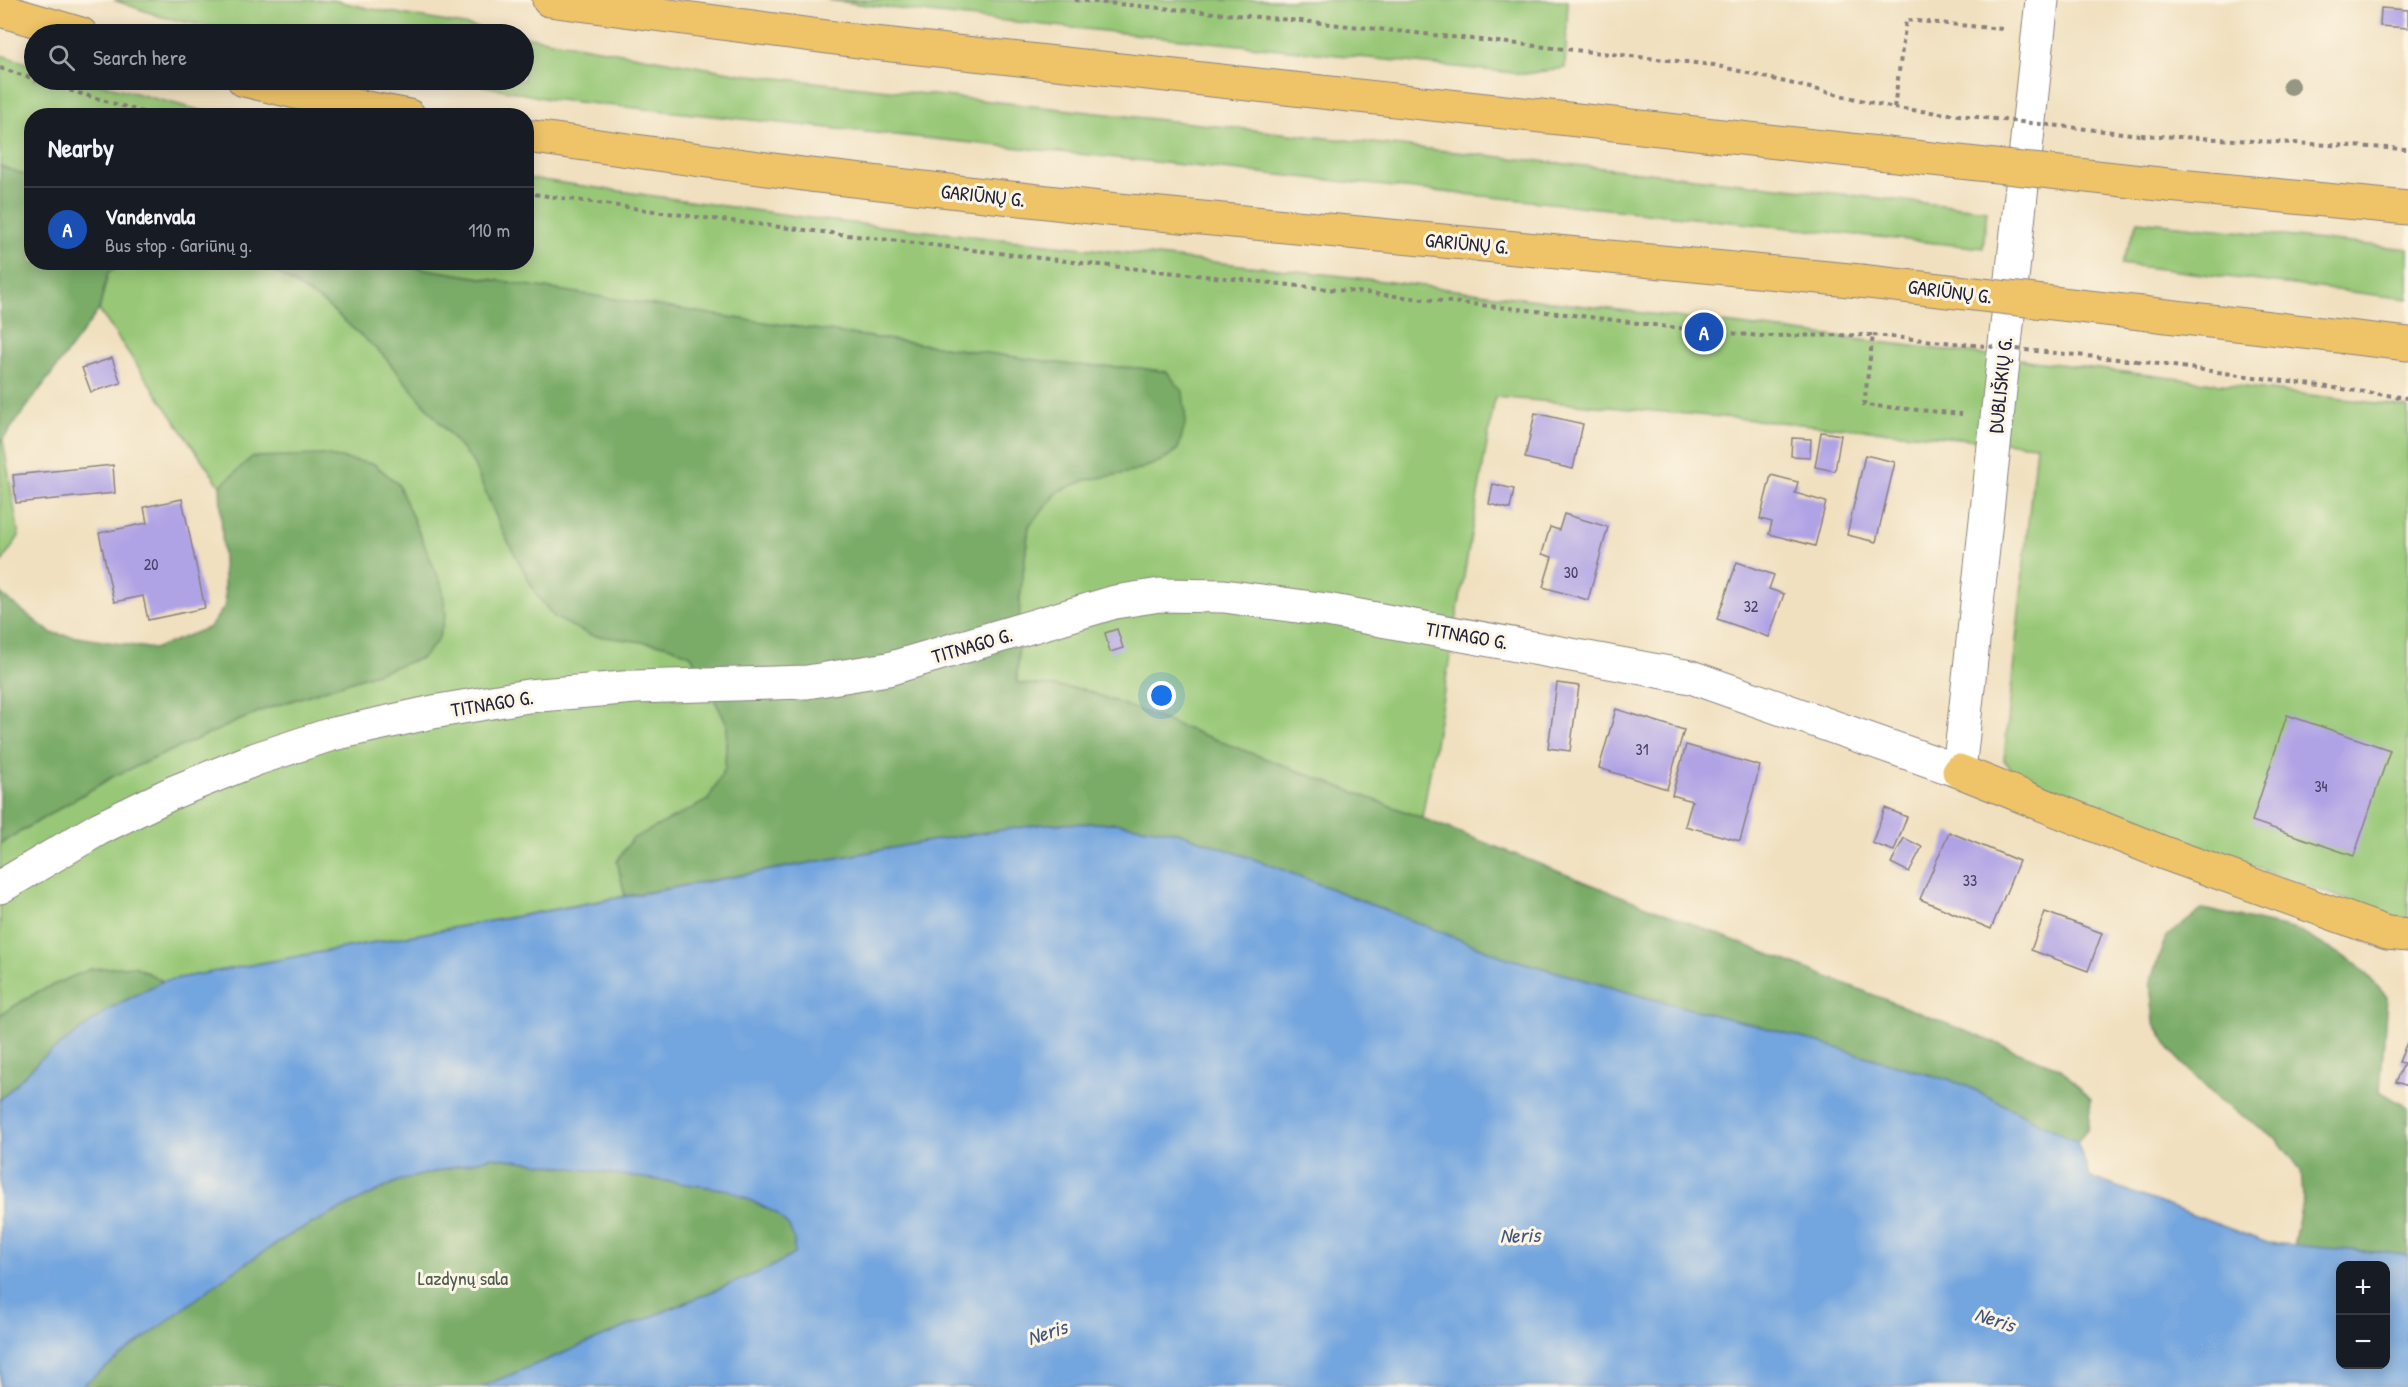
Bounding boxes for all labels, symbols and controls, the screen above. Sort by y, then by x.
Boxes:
search box [24,24,534,90]
icon: search [45,41,78,74]
text: Search here [93,42,187,72]
text: Nearby [48,130,114,165]
street label: GARIŪNŲ G. [940,177,1026,213]
text: Vandenvala [105,201,195,231]
text: A [63,216,72,243]
text: 110 m [468,216,510,243]
street label: GARIŪNŲ G. [1424,226,1510,260]
text: Bus stop · Gariūnų g. [105,231,252,258]
street label: GARIŪNŲ G. [1907,272,1993,310]
pin: A [1684,310,1724,354]
street label: DUBLIŠKIŲ G. [1982,336,2018,434]
house number: 20 [144,553,158,575]
house number: 30 [1564,561,1578,583]
house number: 32 [1744,595,1759,617]
street label: TITNAGO G. [1424,614,1510,656]
street label: TITNAGO G. [928,621,1016,669]
your location [1147,681,1176,710]
street label: TITNAGO G. [449,683,535,723]
house number: 31 [1636,738,1649,760]
house number: 34 [2314,775,2328,797]
house number: 33 [1963,869,1977,891]
water label: Neris [1500,1220,1542,1250]
map controls [2336,1261,2390,1369]
button: + [2336,1261,2390,1315]
park label: Lazdynų sala [418,1264,508,1291]
water label: Neris [1971,1299,2021,1340]
water label: Neris [1023,1311,1073,1352]
button: − [2336,1315,2390,1369]

